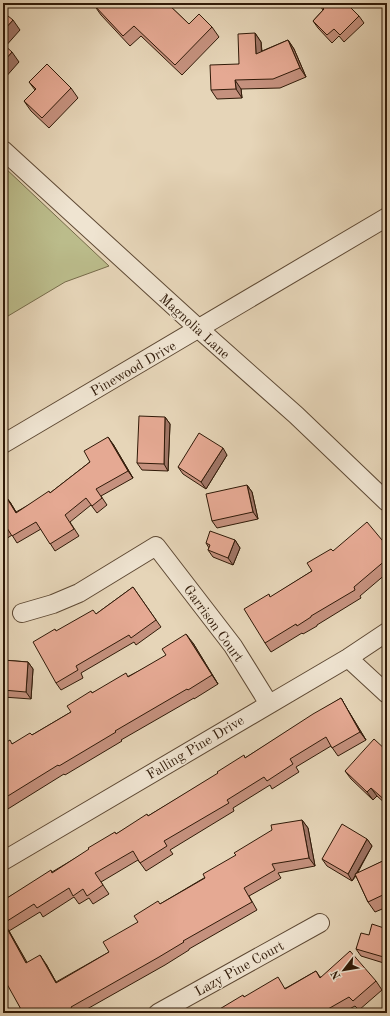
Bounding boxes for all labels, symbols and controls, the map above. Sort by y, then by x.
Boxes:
street label: Magnolia Lane [156,292,232,362]
street label: Pinewood Drive [88,339,179,399]
street label: Garrison Court [181,583,246,665]
street label: Falling Pine Drive [144,713,247,782]
street label: Lazy Pine Court [193,939,286,999]
north arrow [324,950,364,990]
text: N [330,967,344,981]

